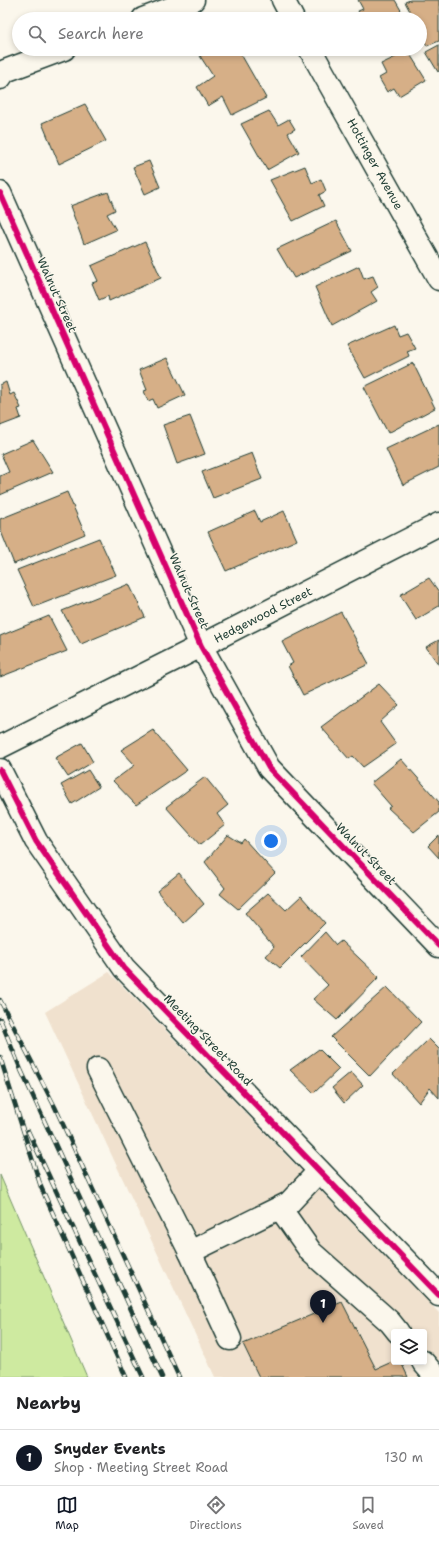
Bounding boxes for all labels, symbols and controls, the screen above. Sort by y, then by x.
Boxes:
search box [12,12,427,56]
icon: search [26,23,48,45]
text: Search here [58,24,144,44]
street label: Hottinger Avenue [343,115,407,213]
street label: Walnut Street [33,255,81,335]
street label: Walnut Street [165,551,213,631]
street label: Hedgewood Street [211,583,315,647]
street label: Walnut Street [332,819,400,889]
your location [261,831,281,851]
street label: Meeting Street Road [160,991,256,1089]
pin: 1 [310,1290,336,1323]
map controls [391,1329,427,1365]
button: layers [391,1329,427,1365]
text: Nearby [16,1392,81,1414]
text: Snyder Events [54,1439,166,1459]
text: 1 [26,1449,32,1466]
text: 130 m [385,1449,423,1466]
text: Shop · Meeting Street Road [54,1459,228,1476]
tab: Map [55,1494,79,1533]
tab: Directions [189,1494,242,1533]
tab: Saved [352,1494,384,1533]

